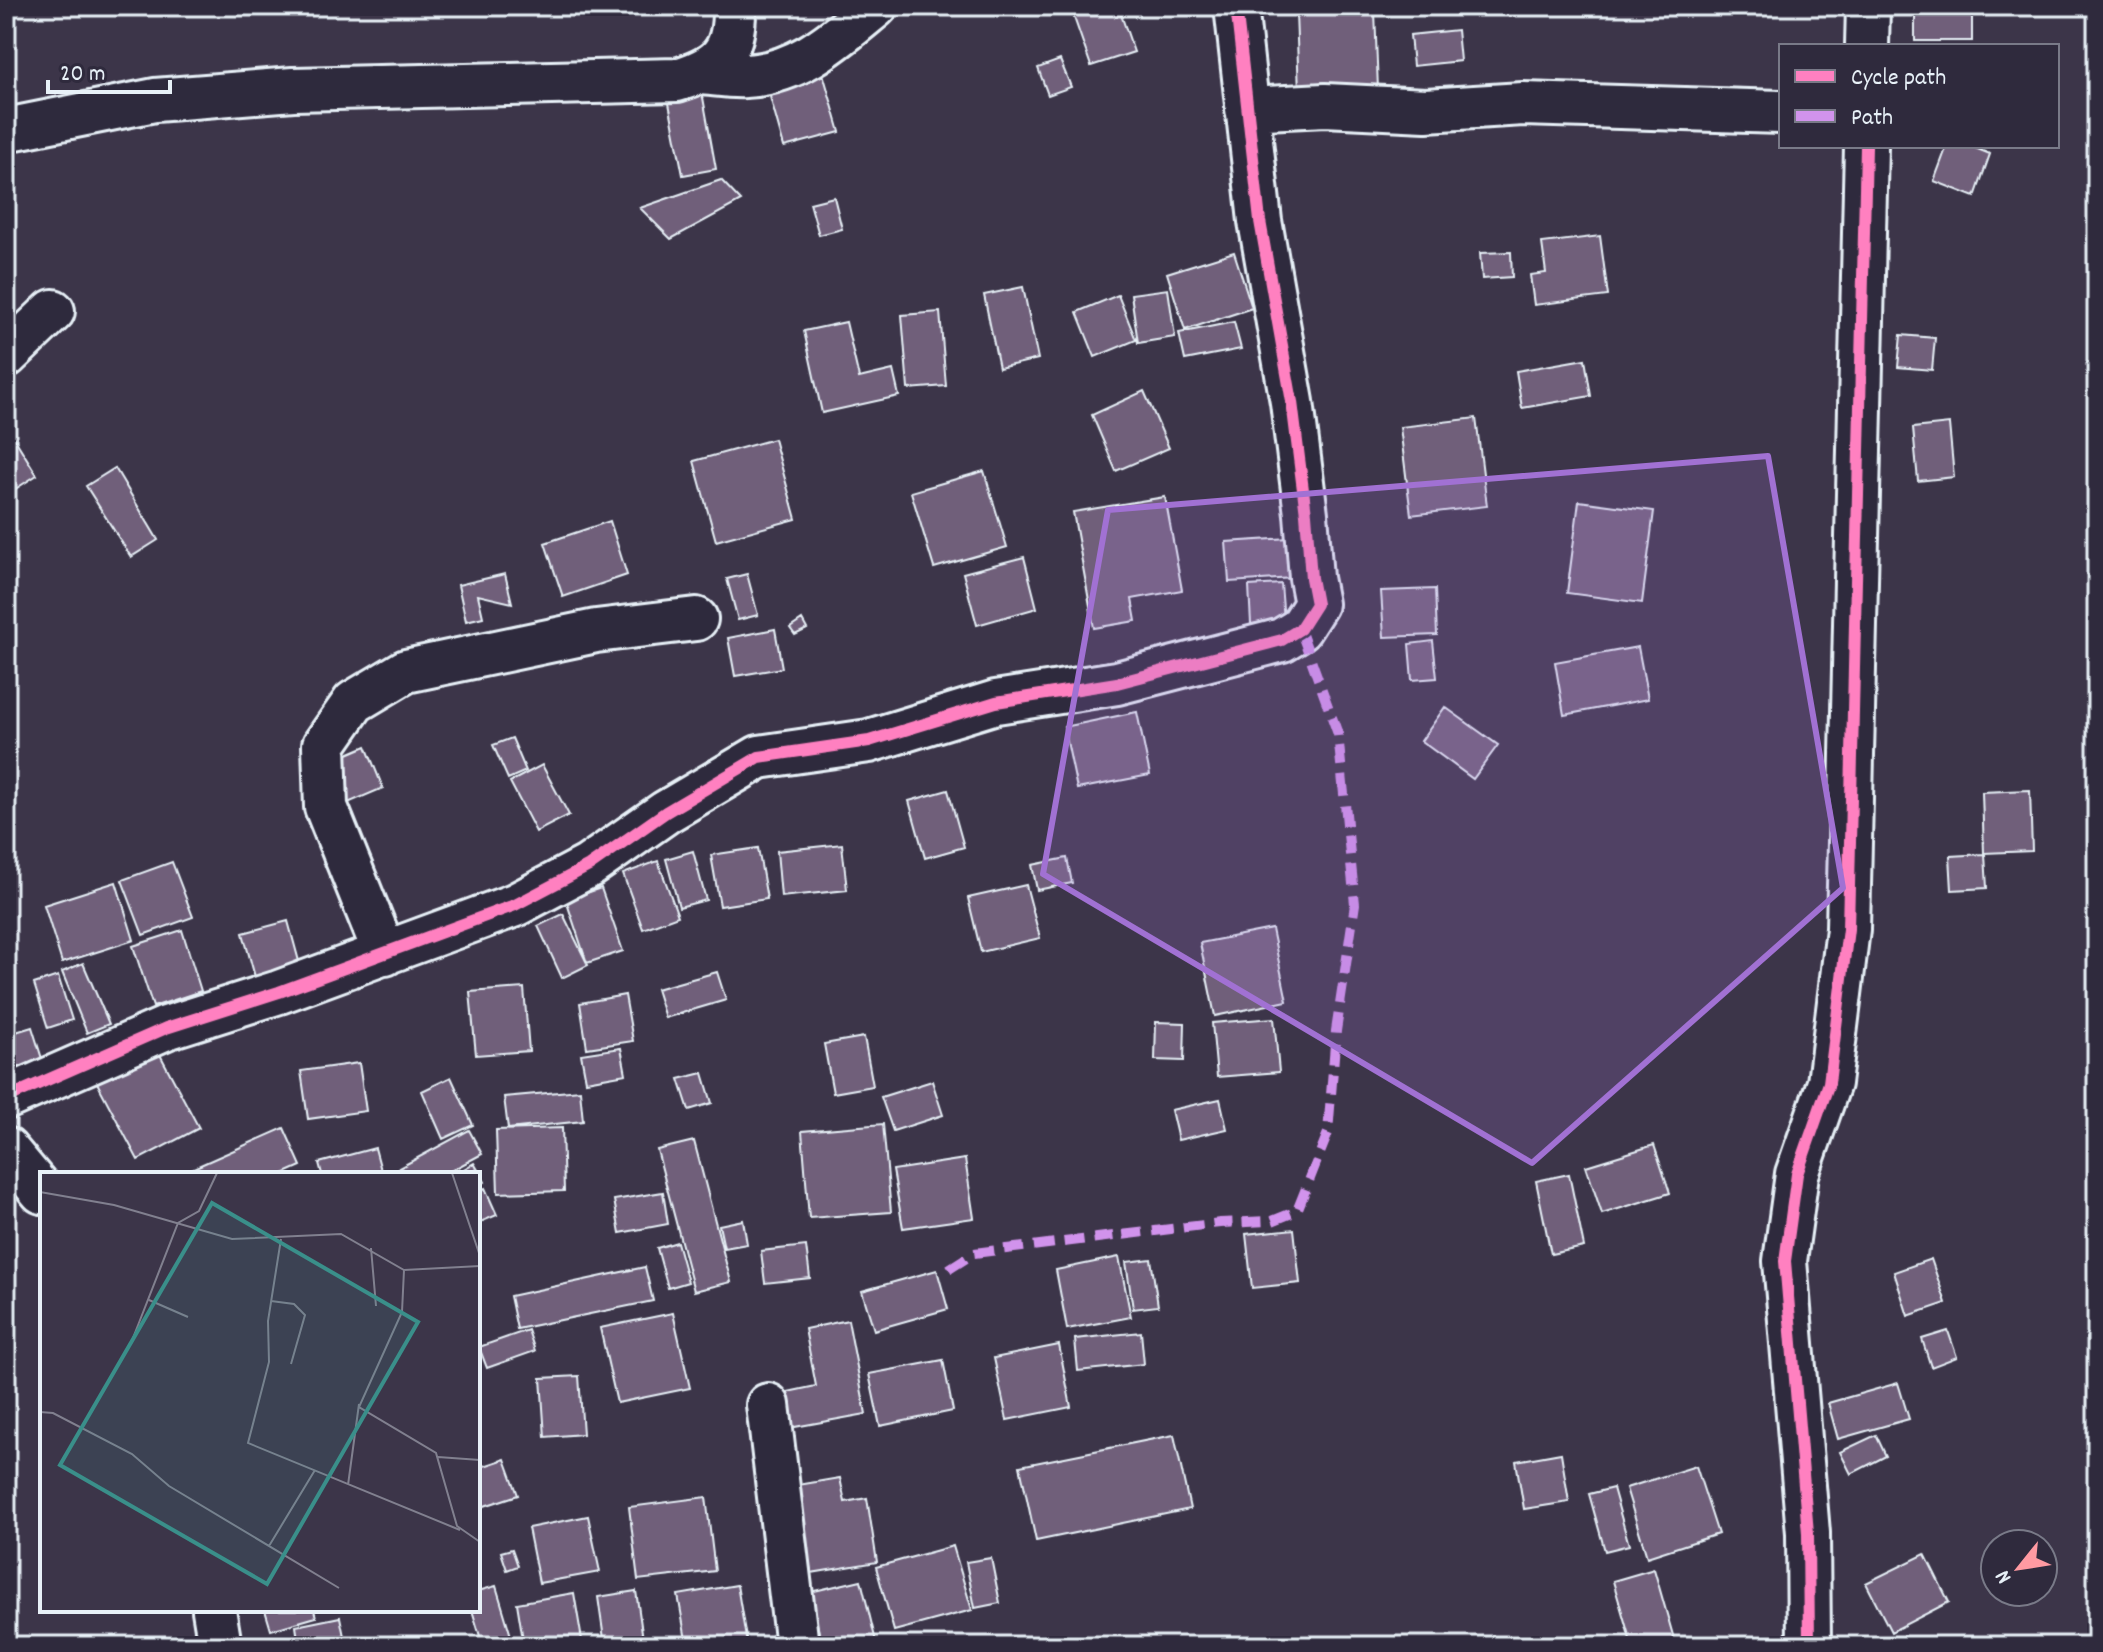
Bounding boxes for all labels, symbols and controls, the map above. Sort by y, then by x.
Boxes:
scale bar [48,44,170,94]
legend [1779,44,2059,148]
text: 20 m [60,58,106,92]
text: Cycle path [1851,62,1946,96]
text: Path [1851,102,1893,136]
inset map [40,1172,480,1612]
north arrow [1979,1528,2059,1608]
text: N [1989,1564,2021,1589]

